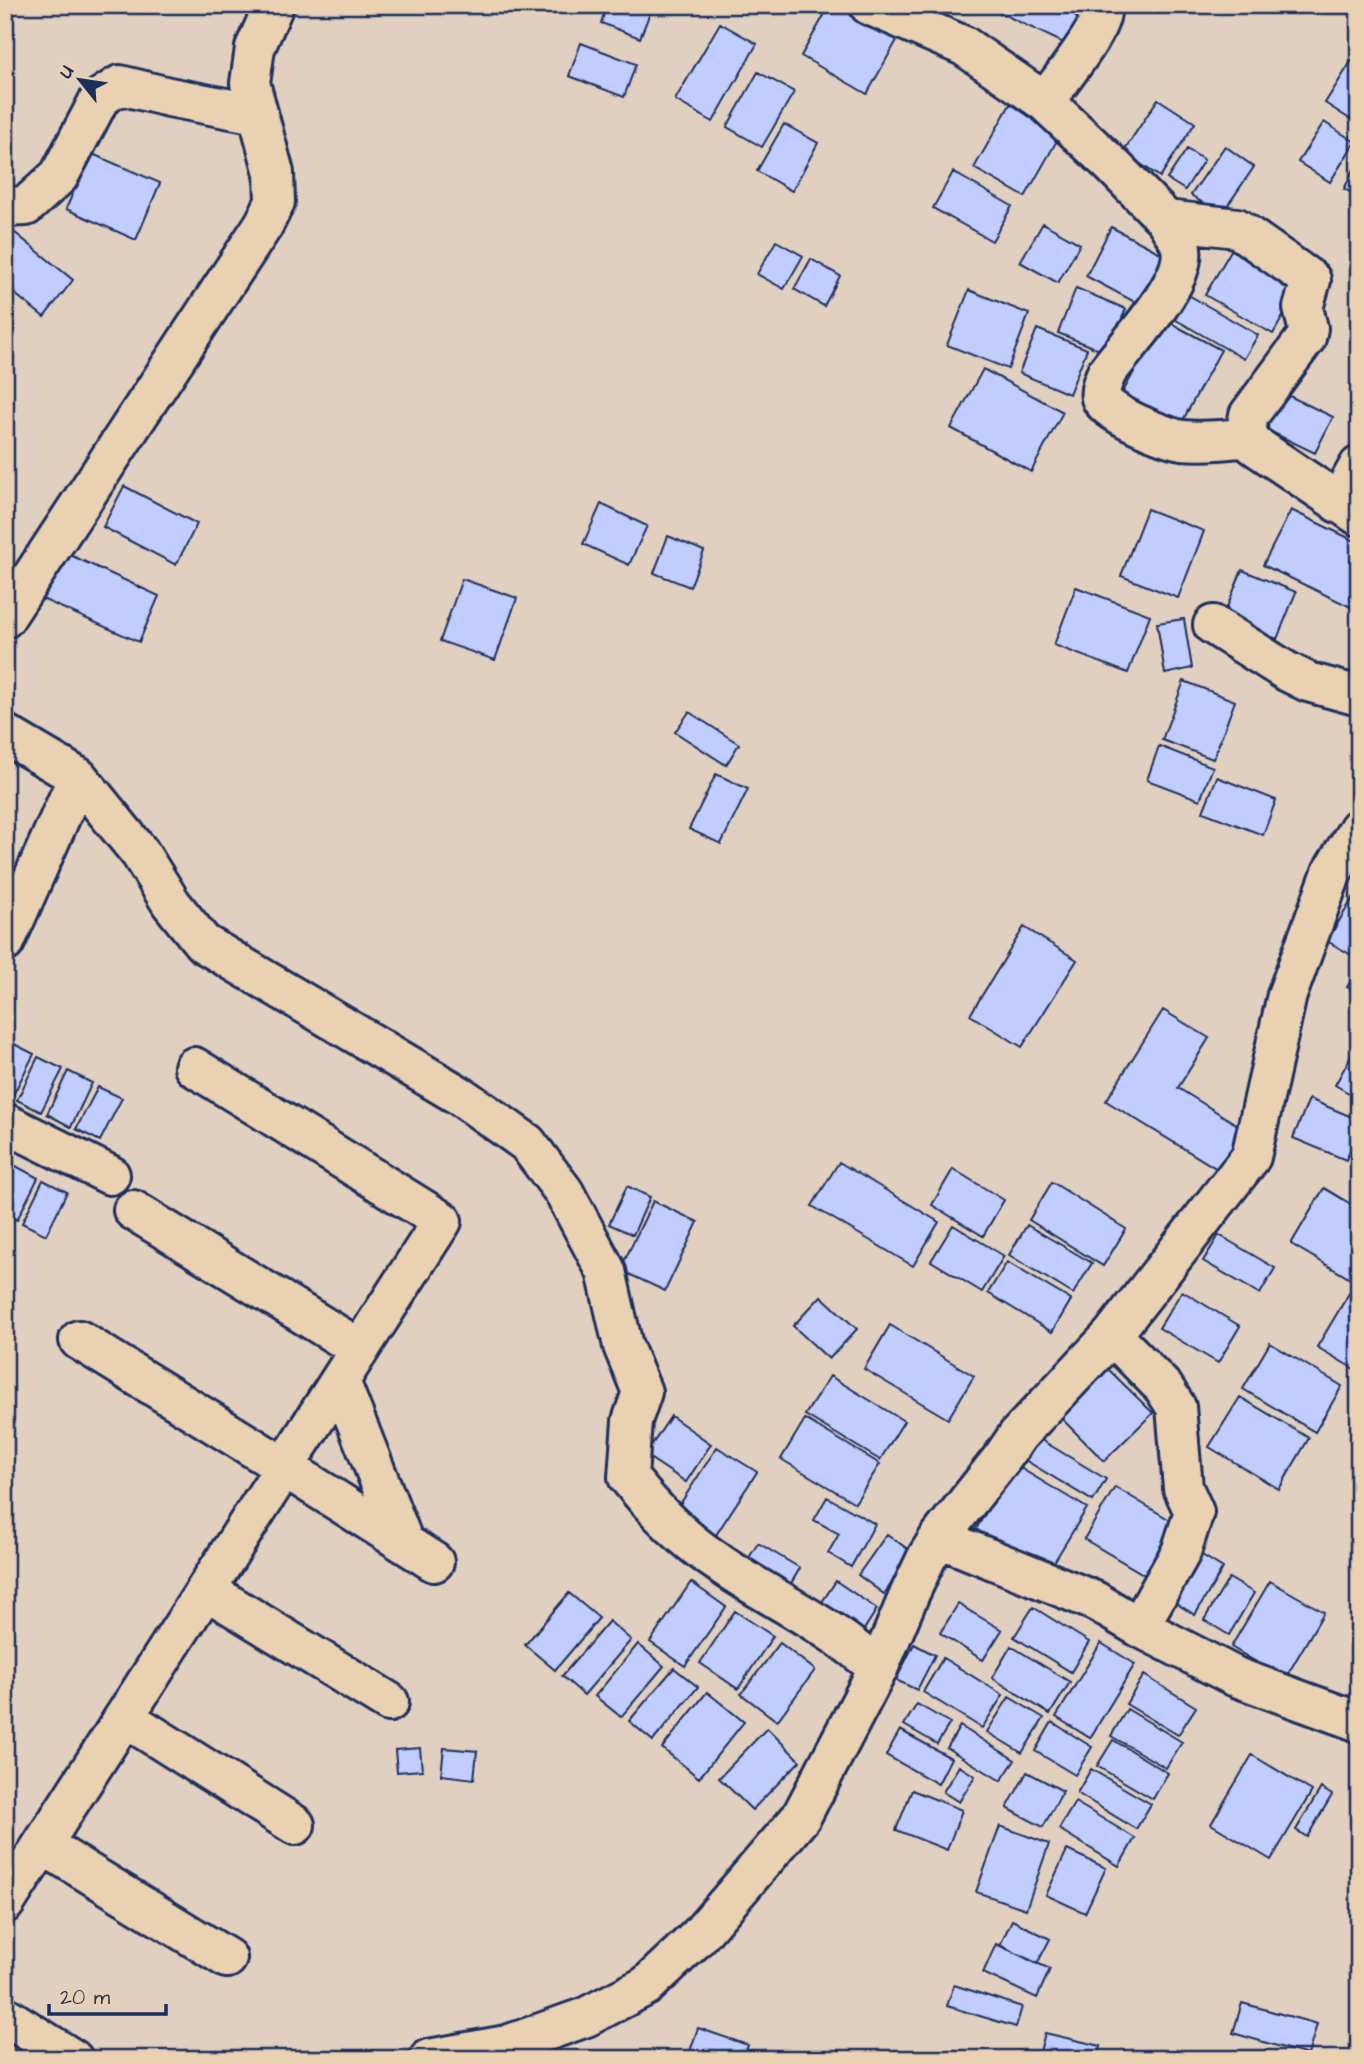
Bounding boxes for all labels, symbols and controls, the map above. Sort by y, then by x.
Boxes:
north arrow [46,46,116,116]
text: U [52,61,81,84]
scale bar [49,1973,166,2017]
text: 20 m [60,1983,111,2012]

